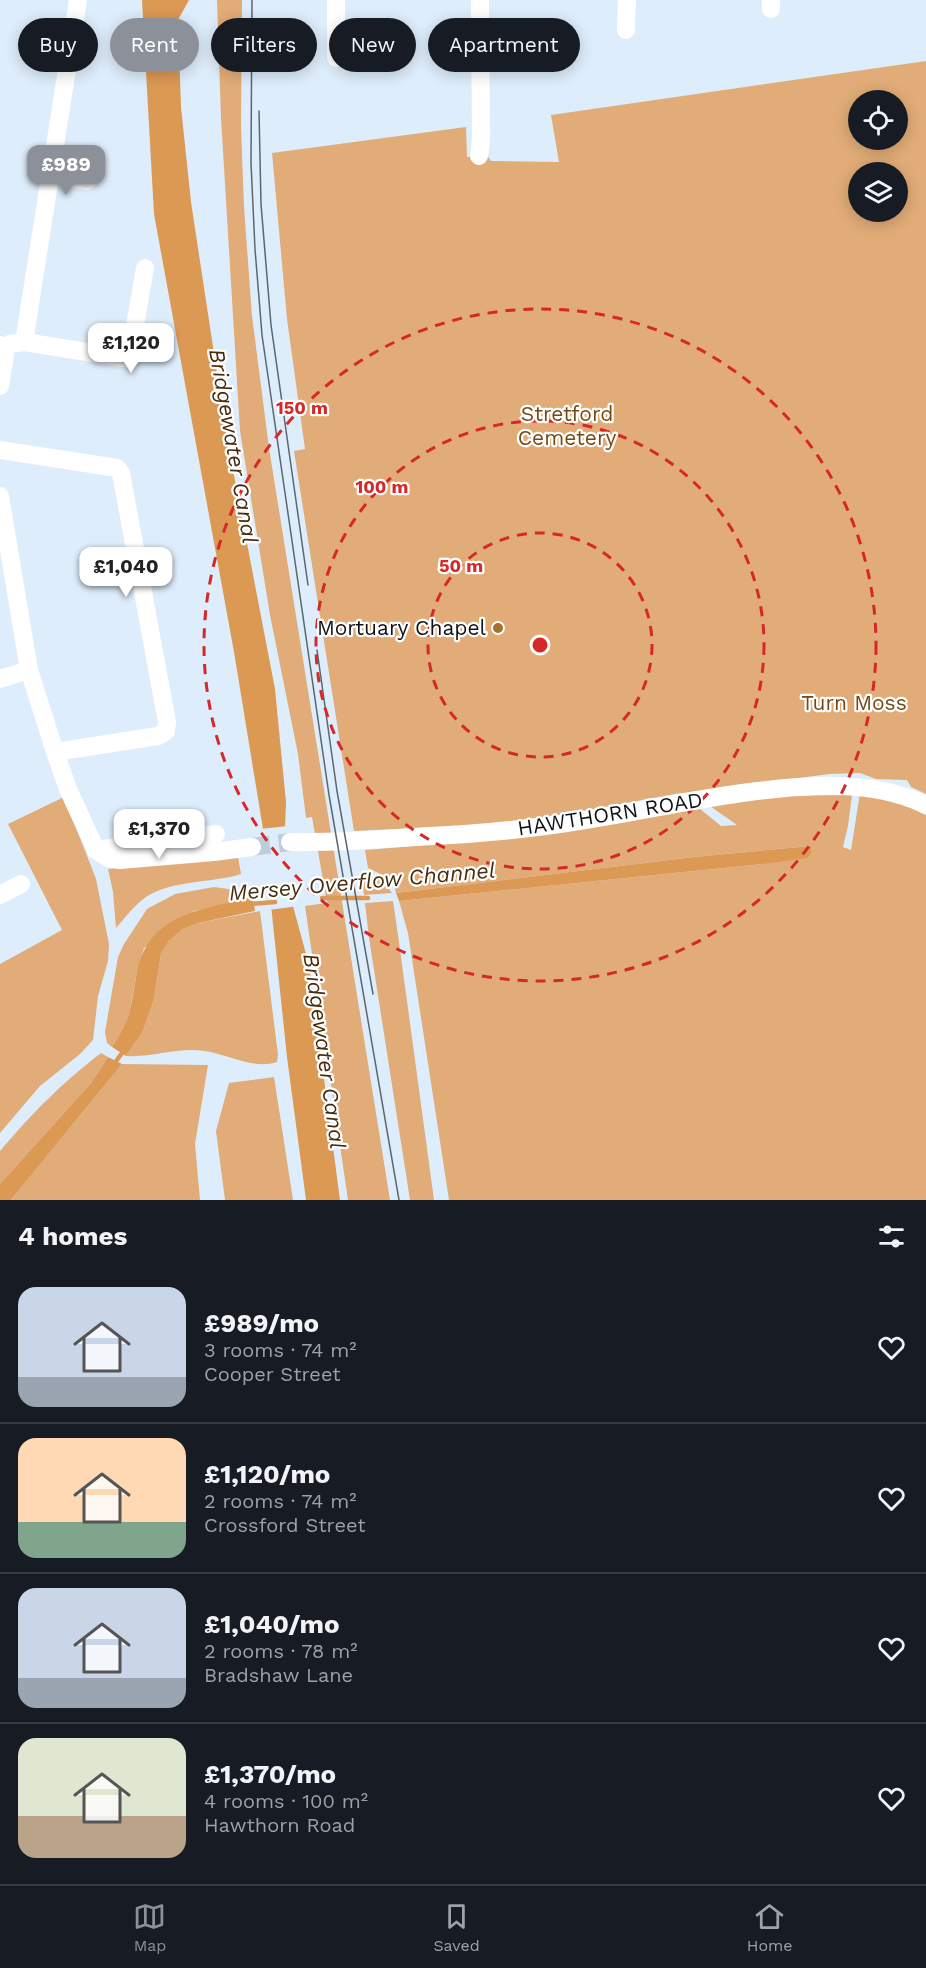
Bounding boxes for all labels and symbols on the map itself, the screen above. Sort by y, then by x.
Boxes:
pin: £989 [30,145,102,196]
pin: £1,120 [82,323,180,374]
water label: Bridgewater Canal [204,347,263,546]
text: 150 m [276,397,328,418]
park label: Stretford Cemetery [518,401,616,450]
text: 100 m [355,476,409,497]
pin: £1,040 [77,547,175,598]
text: 50 m [439,555,483,576]
place label: Mortuary Chapel [317,615,487,640]
marker: Mortuary Chapel [491,621,505,635]
centre of rings [530,635,550,655]
park label: Turn Moss [801,690,907,715]
street label: HAWTHORN ROAD [516,787,704,840]
pin: £1,370 [110,809,208,860]
water label: Mersey Overflow Channel [228,857,497,906]
water label: Bridgewater Canal [298,952,351,1151]

